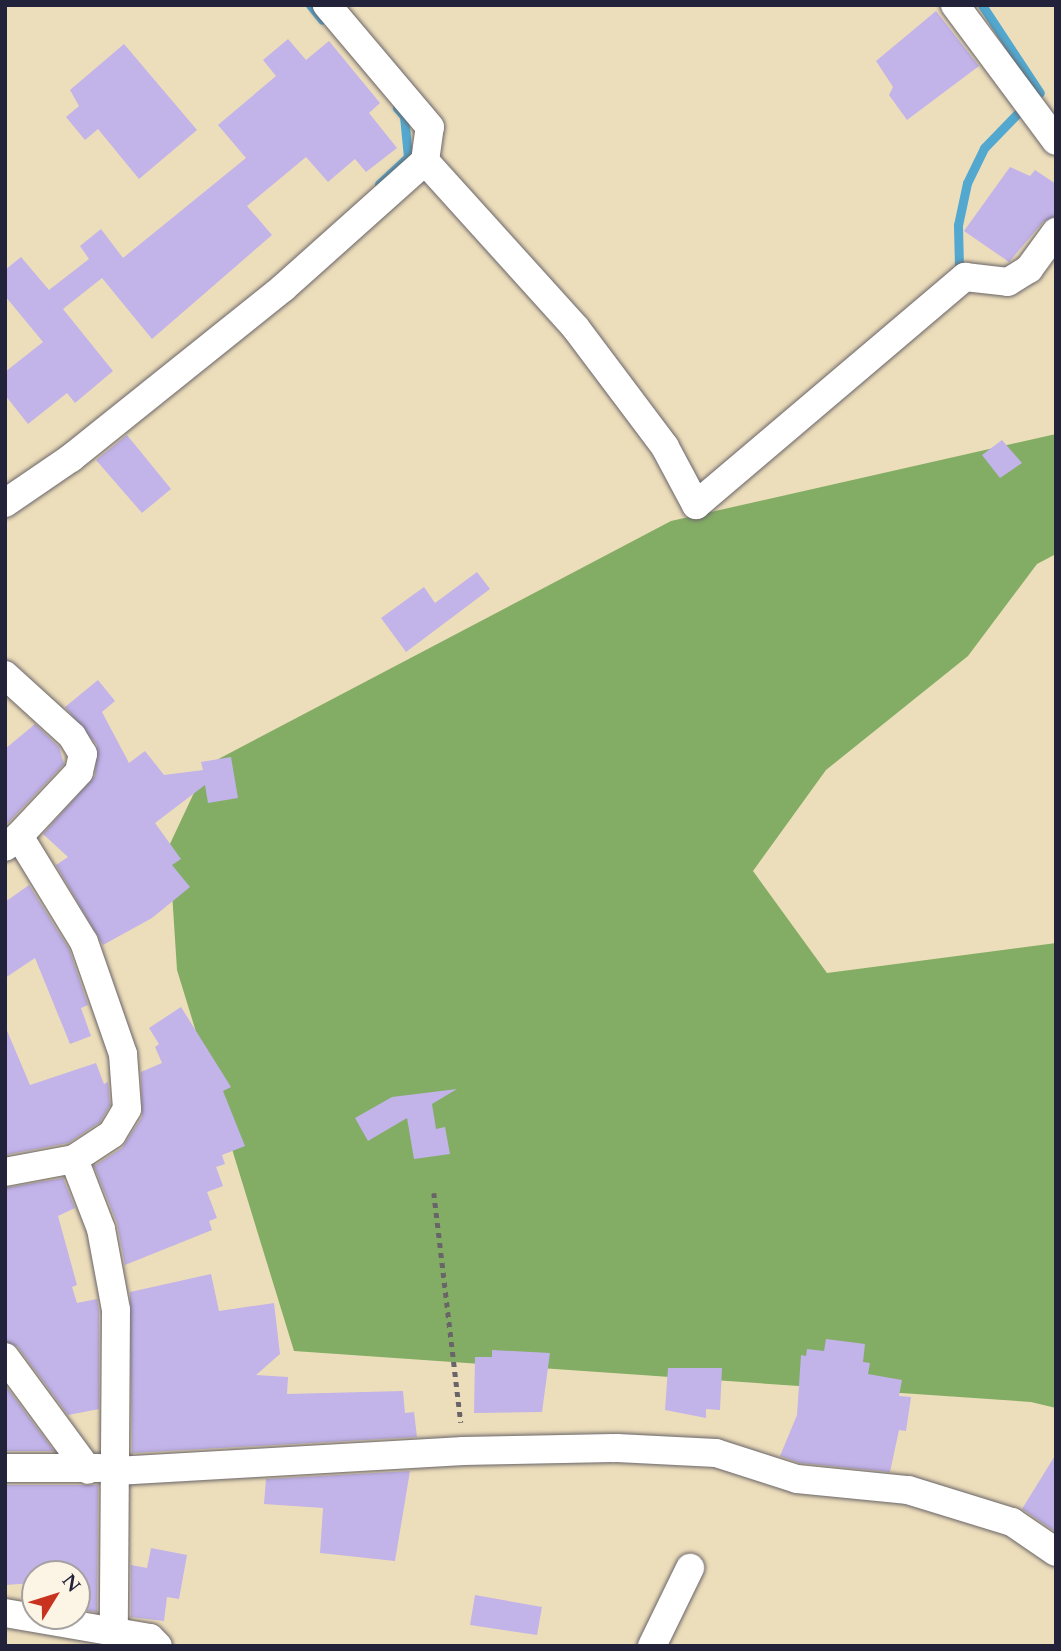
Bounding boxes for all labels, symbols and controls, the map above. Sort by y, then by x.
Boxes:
north arrow [21,1560,91,1630]
text: N [56,1569,86,1598]

